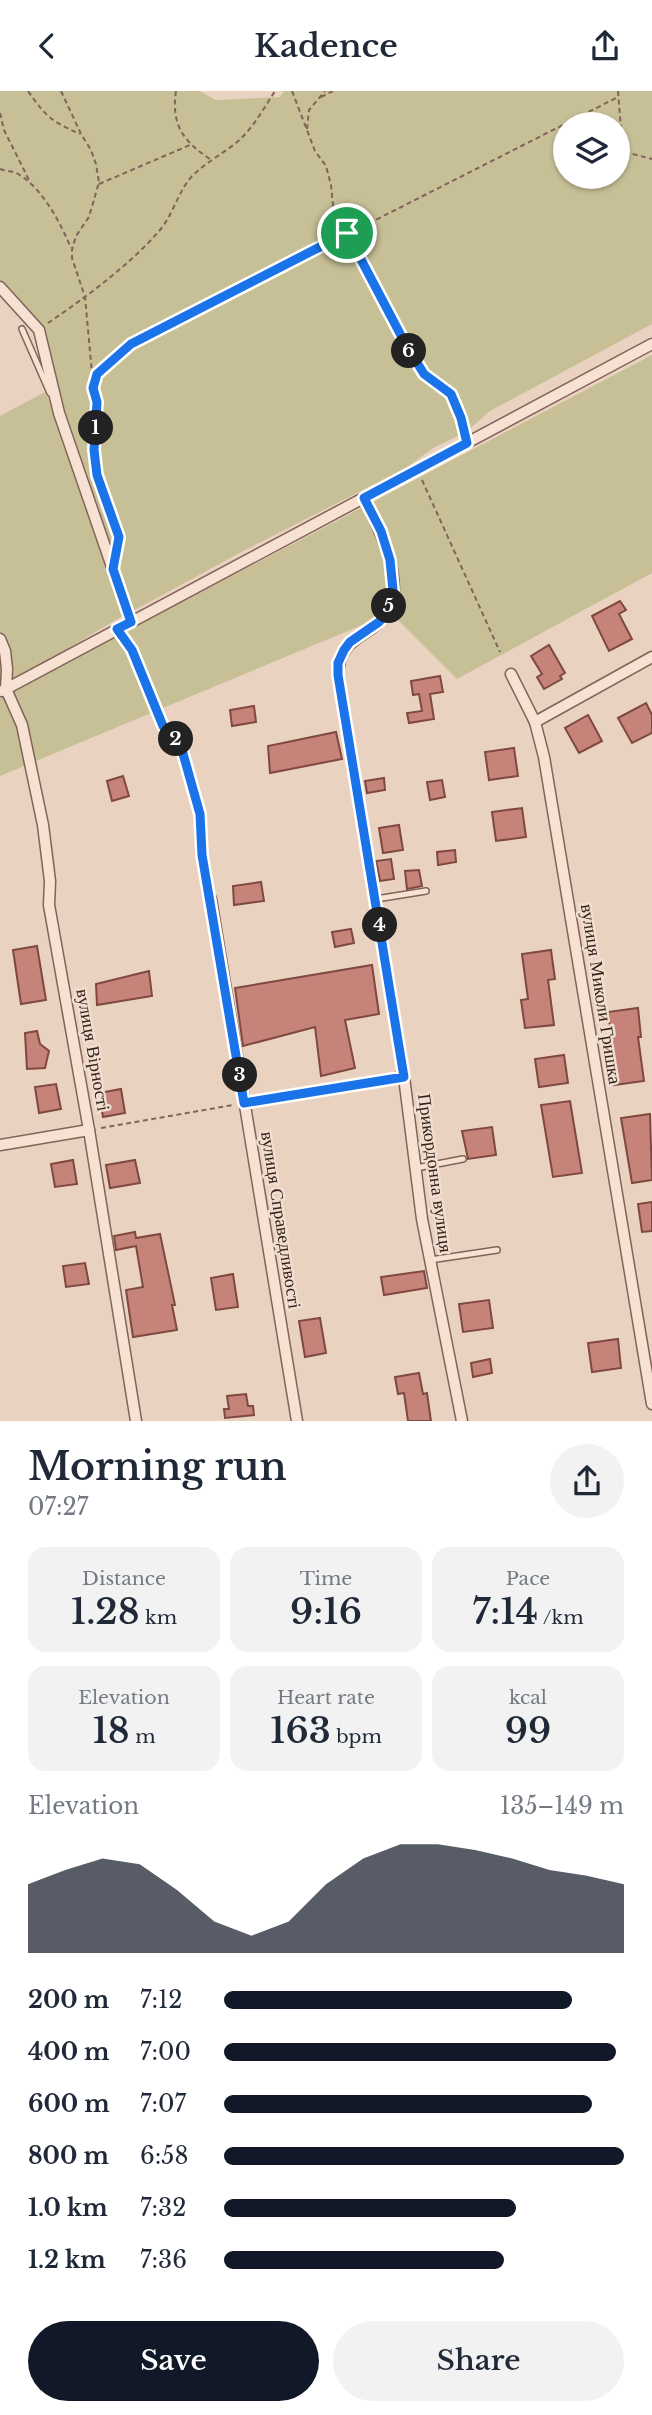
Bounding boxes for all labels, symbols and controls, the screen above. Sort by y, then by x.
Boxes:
text: Kadence [254,26,398,66]
icon: back [28,27,66,65]
icon: share [586,27,624,65]
map controls [553,112,630,189]
button: layers [553,112,630,189]
pin [317,203,377,263]
icon: arrive [328,214,366,252]
pin: 6 [392,334,426,369]
text: 6 [402,339,415,362]
pin: 1 [78,411,114,445]
text: 1 [91,416,100,439]
pin: 5 [372,589,406,623]
text: 5 [383,594,394,617]
pin: 2 [158,721,194,757]
text: 2 [169,727,182,750]
street label: вулиця Миколи Гришка [576,902,626,1086]
pin: 4 [362,907,398,943]
text: 4 [373,913,386,936]
street label: вулиця Вірності [71,987,115,1113]
pin: 3 [222,1058,258,1093]
text: 3 [233,1063,246,1086]
street label: Прикордонна вулиця [413,1092,457,1254]
street label: вулиця Справедливості [256,1130,306,1310]
text: Morning run [28,1443,287,1490]
button: share [550,1444,624,1518]
text: 07:27 [28,1493,88,1521]
text: Distance [82,1567,166,1590]
text: Time [300,1567,352,1590]
text: Pace [506,1567,550,1590]
text: 1.28 [71,1590,140,1633]
text: 9:16 [290,1590,362,1633]
text: 7:14 [472,1590,538,1633]
text: km [140,1606,177,1629]
text: /km [538,1606,584,1629]
text: Elevation [78,1686,170,1709]
text: Heart rate [277,1686,375,1709]
text: kcal [509,1686,547,1709]
text: 18 [92,1709,130,1752]
text: 163 [270,1709,331,1752]
text: 99 [505,1709,551,1752]
text: m [130,1725,156,1748]
text: bpm [331,1725,382,1748]
text: Elevation [28,1792,139,1820]
text: 135–149 m [500,1792,624,1820]
text: 200 m [28,1986,109,2014]
text: 7:12 [140,1986,183,2014]
text: 400 m [28,2038,110,2066]
text: 7:00 [140,2038,191,2066]
text: 600 m [28,2090,110,2118]
text: 7:07 [140,2090,186,2118]
text: 800 m [28,2142,109,2170]
text: 6:58 [140,2142,188,2170]
text: 1.0 km [28,2194,108,2222]
text: 7:32 [140,2194,186,2222]
text: 1.2 km [28,2246,106,2274]
text: 7:36 [140,2246,187,2274]
button: Save [28,2321,319,2401]
button: Share [333,2321,624,2401]

